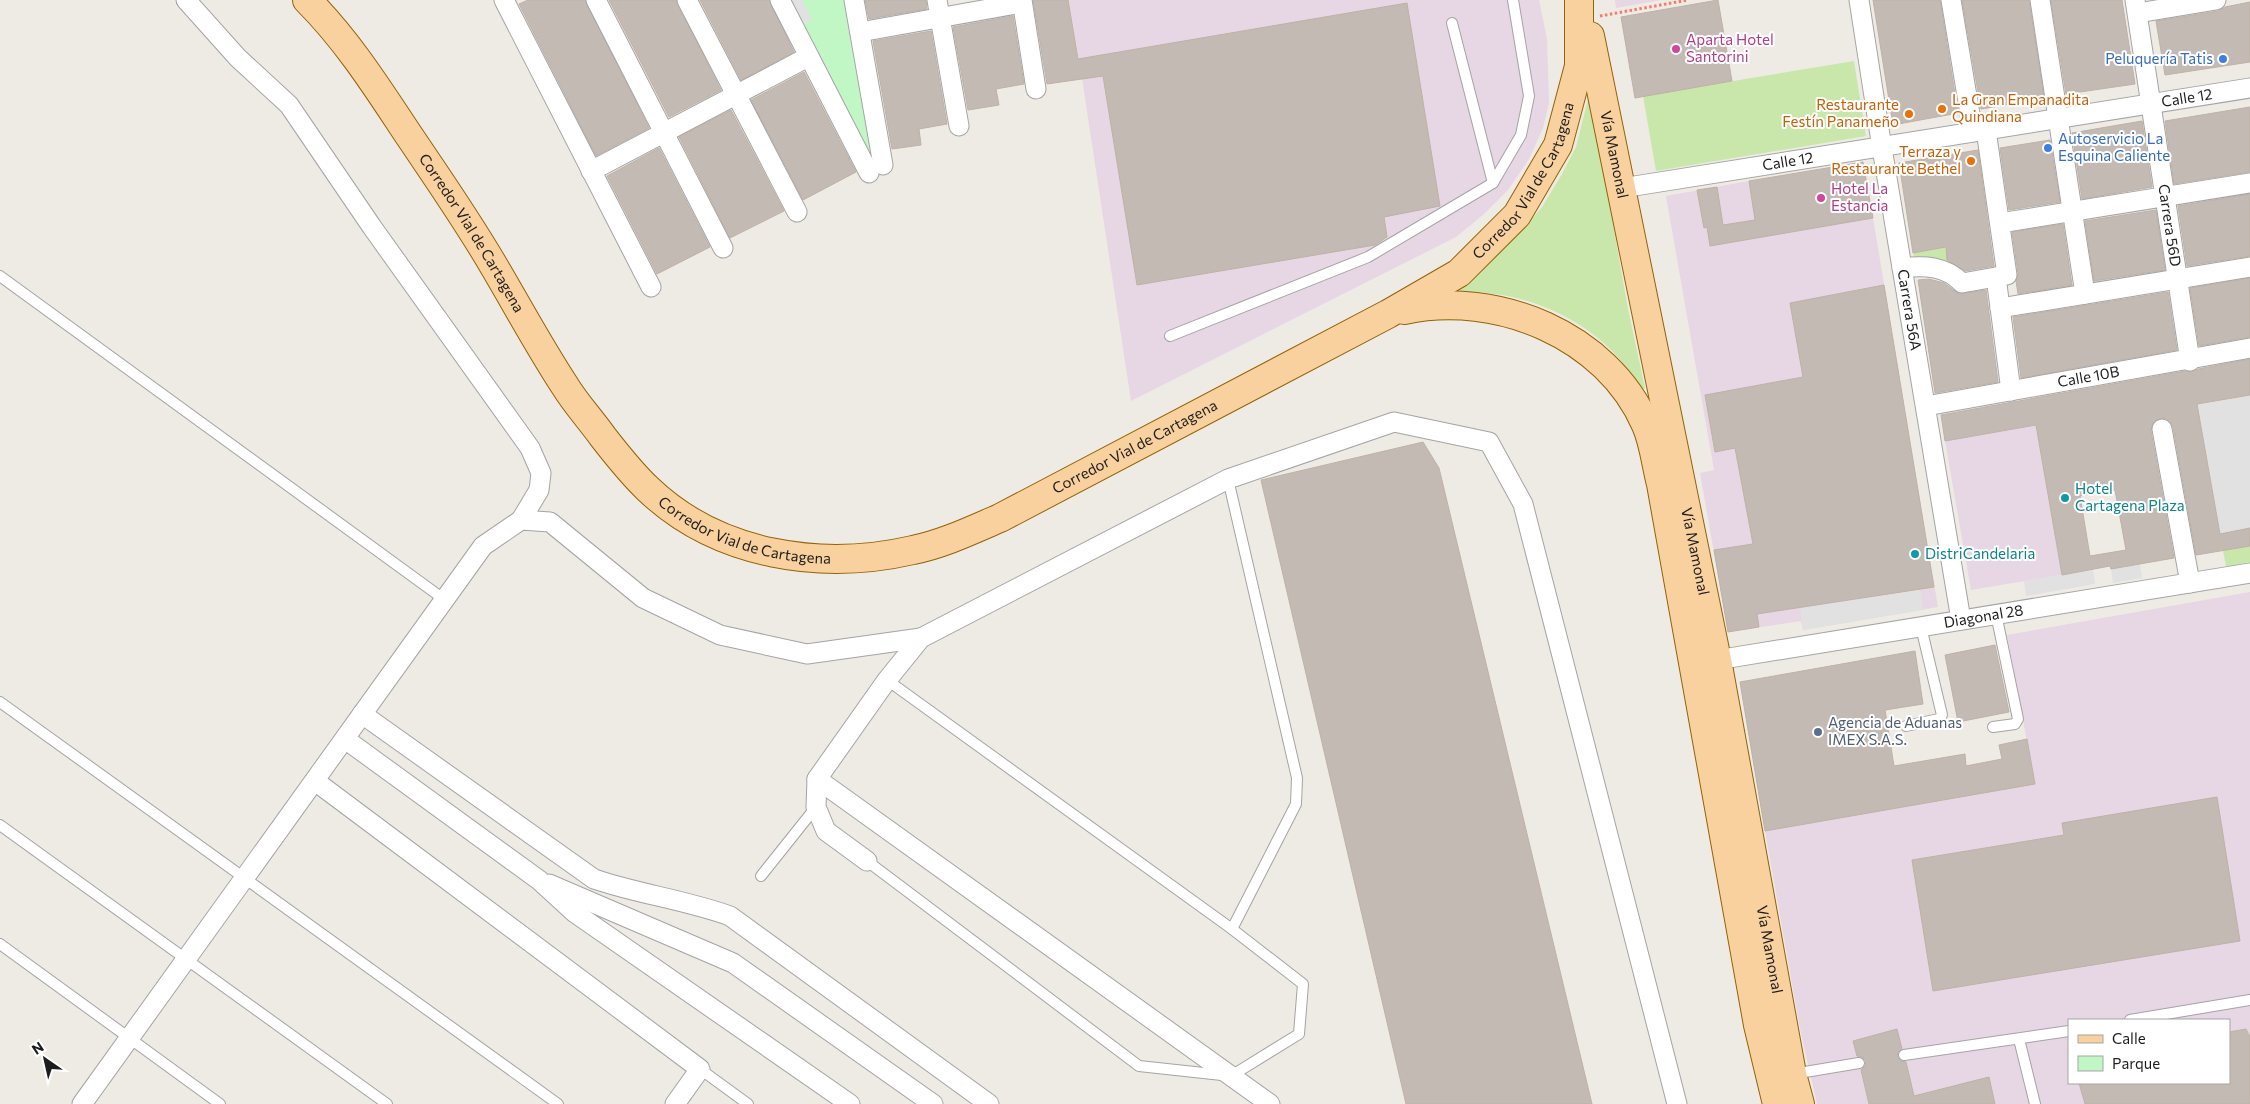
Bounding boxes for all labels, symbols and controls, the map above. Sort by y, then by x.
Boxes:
place label: Aparta Hotel Santorini [1686,30,1774,65]
marker: Aparta Hotel Santorini [1670,43,1682,55]
place label: Peluquería Tatis [2105,49,2213,67]
marker: Peluquería Tatis [2217,53,2229,65]
street label: Calle 12 [2160,84,2213,110]
place label: La Gran Empanadita Quindiana [1952,90,2089,125]
place label: Restaurante Festín Panameño [1782,95,1899,130]
street label: Corredor Vial de Cartagena [1468,100,1577,262]
marker: La Gran Empanadita Quindiana [1936,103,1948,115]
marker: Restaurante Festín Panameño [1903,108,1915,120]
street label: Vía Mamonal [1597,109,1633,200]
place label: Autoservicio La Esquina Caliente [2058,129,2170,164]
place label: Terraza y Restaurante Bethel [1831,142,1961,177]
marker: Autoservicio La Esquina Caliente [2042,142,2054,154]
street label: Calle 12 [1761,148,1815,174]
street label: Corredor Vial de Cartagena [416,150,529,315]
marker: Terraza y Restaurante Bethel [1965,155,1977,167]
place label: Hotel La Estancia [1831,179,1888,214]
street label: Carrera 56D [2155,183,2185,268]
marker: Hotel La Estancia [1815,192,1827,204]
street label: Carrera 56A [1894,268,1926,352]
street label: Calle 10B [2056,362,2121,390]
street label: Corredor Vial de Cartagena [1049,395,1220,497]
place label: Hotel Cartagena Plaza [2075,479,2185,514]
street label: Corredor Vial de Cartagena [655,492,831,567]
marker: Hotel Cartagena Plaza [2059,492,2071,504]
street label: Vía Mamonal [1678,506,1714,597]
place label: DistriCandelaria [1925,544,2035,562]
marker: DistriCandelaria [1909,548,1921,560]
street label: Diagonal 28 [1942,600,2024,631]
place label: Agencia de Aduanas IMEX S.A.S. [1828,713,1962,748]
marker: Agencia de Aduanas IMEX S.A.S. [1812,726,1824,738]
street label: Vía Mamonal [1754,904,1787,995]
legend [2068,1019,2230,1084]
text: Calle [2112,1029,2146,1047]
north arrow [20,1034,70,1084]
text: N [28,1038,47,1058]
text: Parque [2112,1054,2160,1072]

